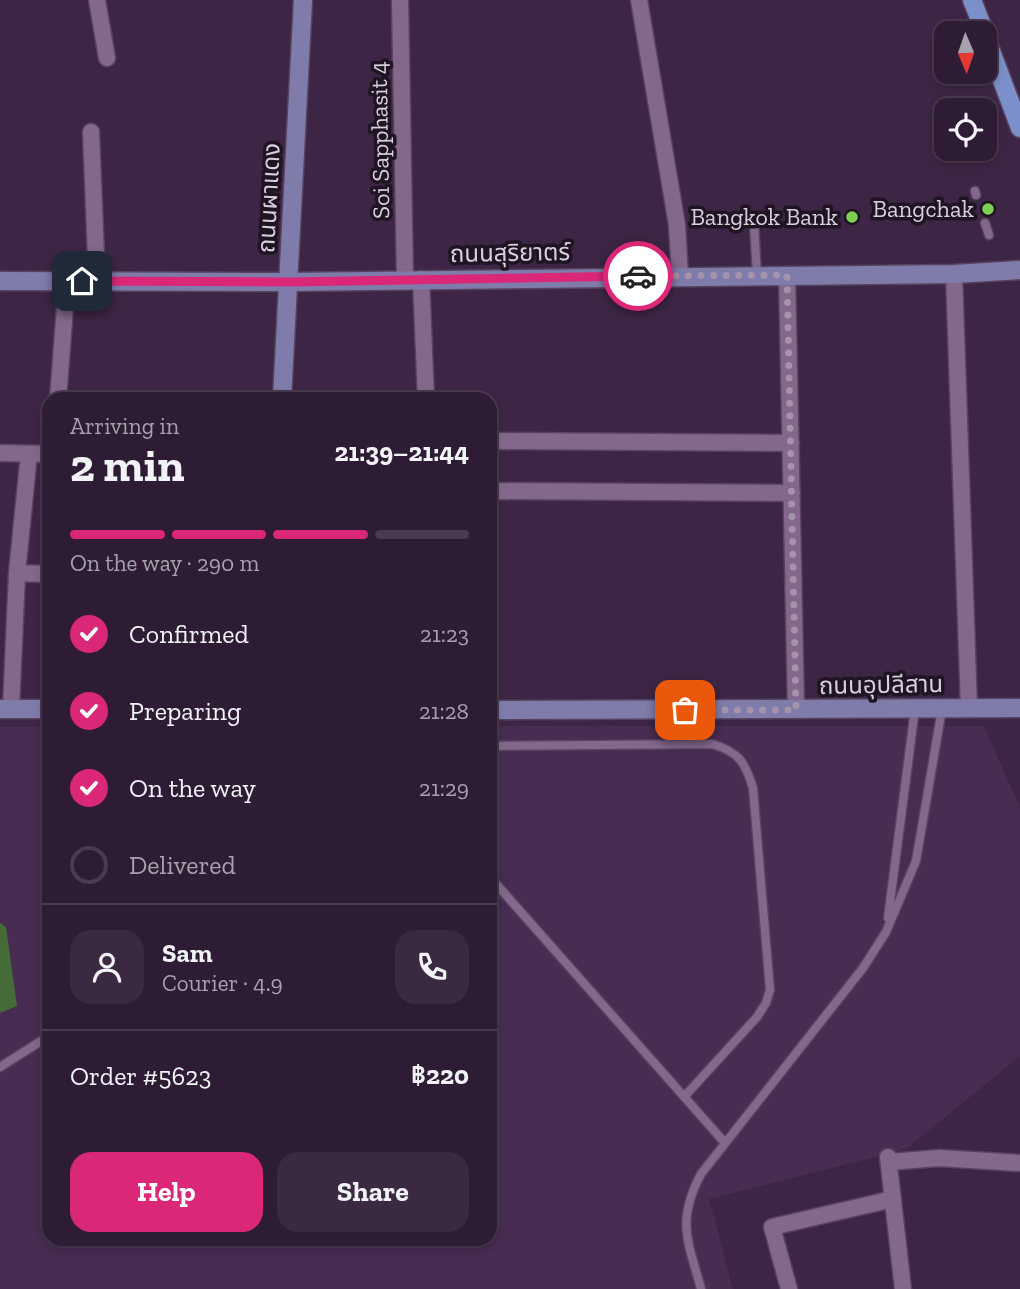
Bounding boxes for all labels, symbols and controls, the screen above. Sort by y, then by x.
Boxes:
north arrow [934,21,998,84]
map controls [934,21,997,161]
street label: Soi Sapphasit 4 [364,61,395,219]
button: locate [934,98,997,161]
street label: ถนนผาแดง [251,142,286,254]
place label: Bangchak [872,194,975,223]
marker: Bangchak [980,201,996,217]
place label: Bangkok Bank [690,202,839,231]
marker: Bangkok Bank [844,209,860,225]
street label: ถนนสุริยาตร์ [450,237,572,269]
courier [603,241,673,311]
pin [52,251,112,311]
icon: car [619,257,657,295]
icon: home [63,262,101,300]
text: Arriving in [70,412,179,440]
text: 21:39–21:44 [334,436,469,468]
text: 2 min [70,438,185,493]
text: On the way · 290 m [70,549,259,577]
icon: check [70,615,108,653]
text: Confirmed [129,618,249,650]
text: 21:23 [420,620,469,648]
street label: ถนนอุปลีสาน [819,669,943,701]
pin [655,680,715,740]
icon: bag [666,691,704,729]
icon: check [70,692,108,730]
text: Preparing [129,695,241,727]
text: 21:28 [419,697,469,725]
icon: check [70,769,108,807]
text: On the way [129,772,256,804]
text: 21:29 [419,774,469,802]
text: Delivered [129,849,236,881]
button: person [70,930,144,1004]
button: phone [395,930,469,1004]
text: Sam [162,937,212,969]
text: Courier · 4.9 [162,969,283,997]
text: ฿220 [411,1059,469,1091]
text: Order #5623 [70,1060,211,1092]
button: Help [70,1152,263,1232]
button: Share [277,1152,469,1232]

